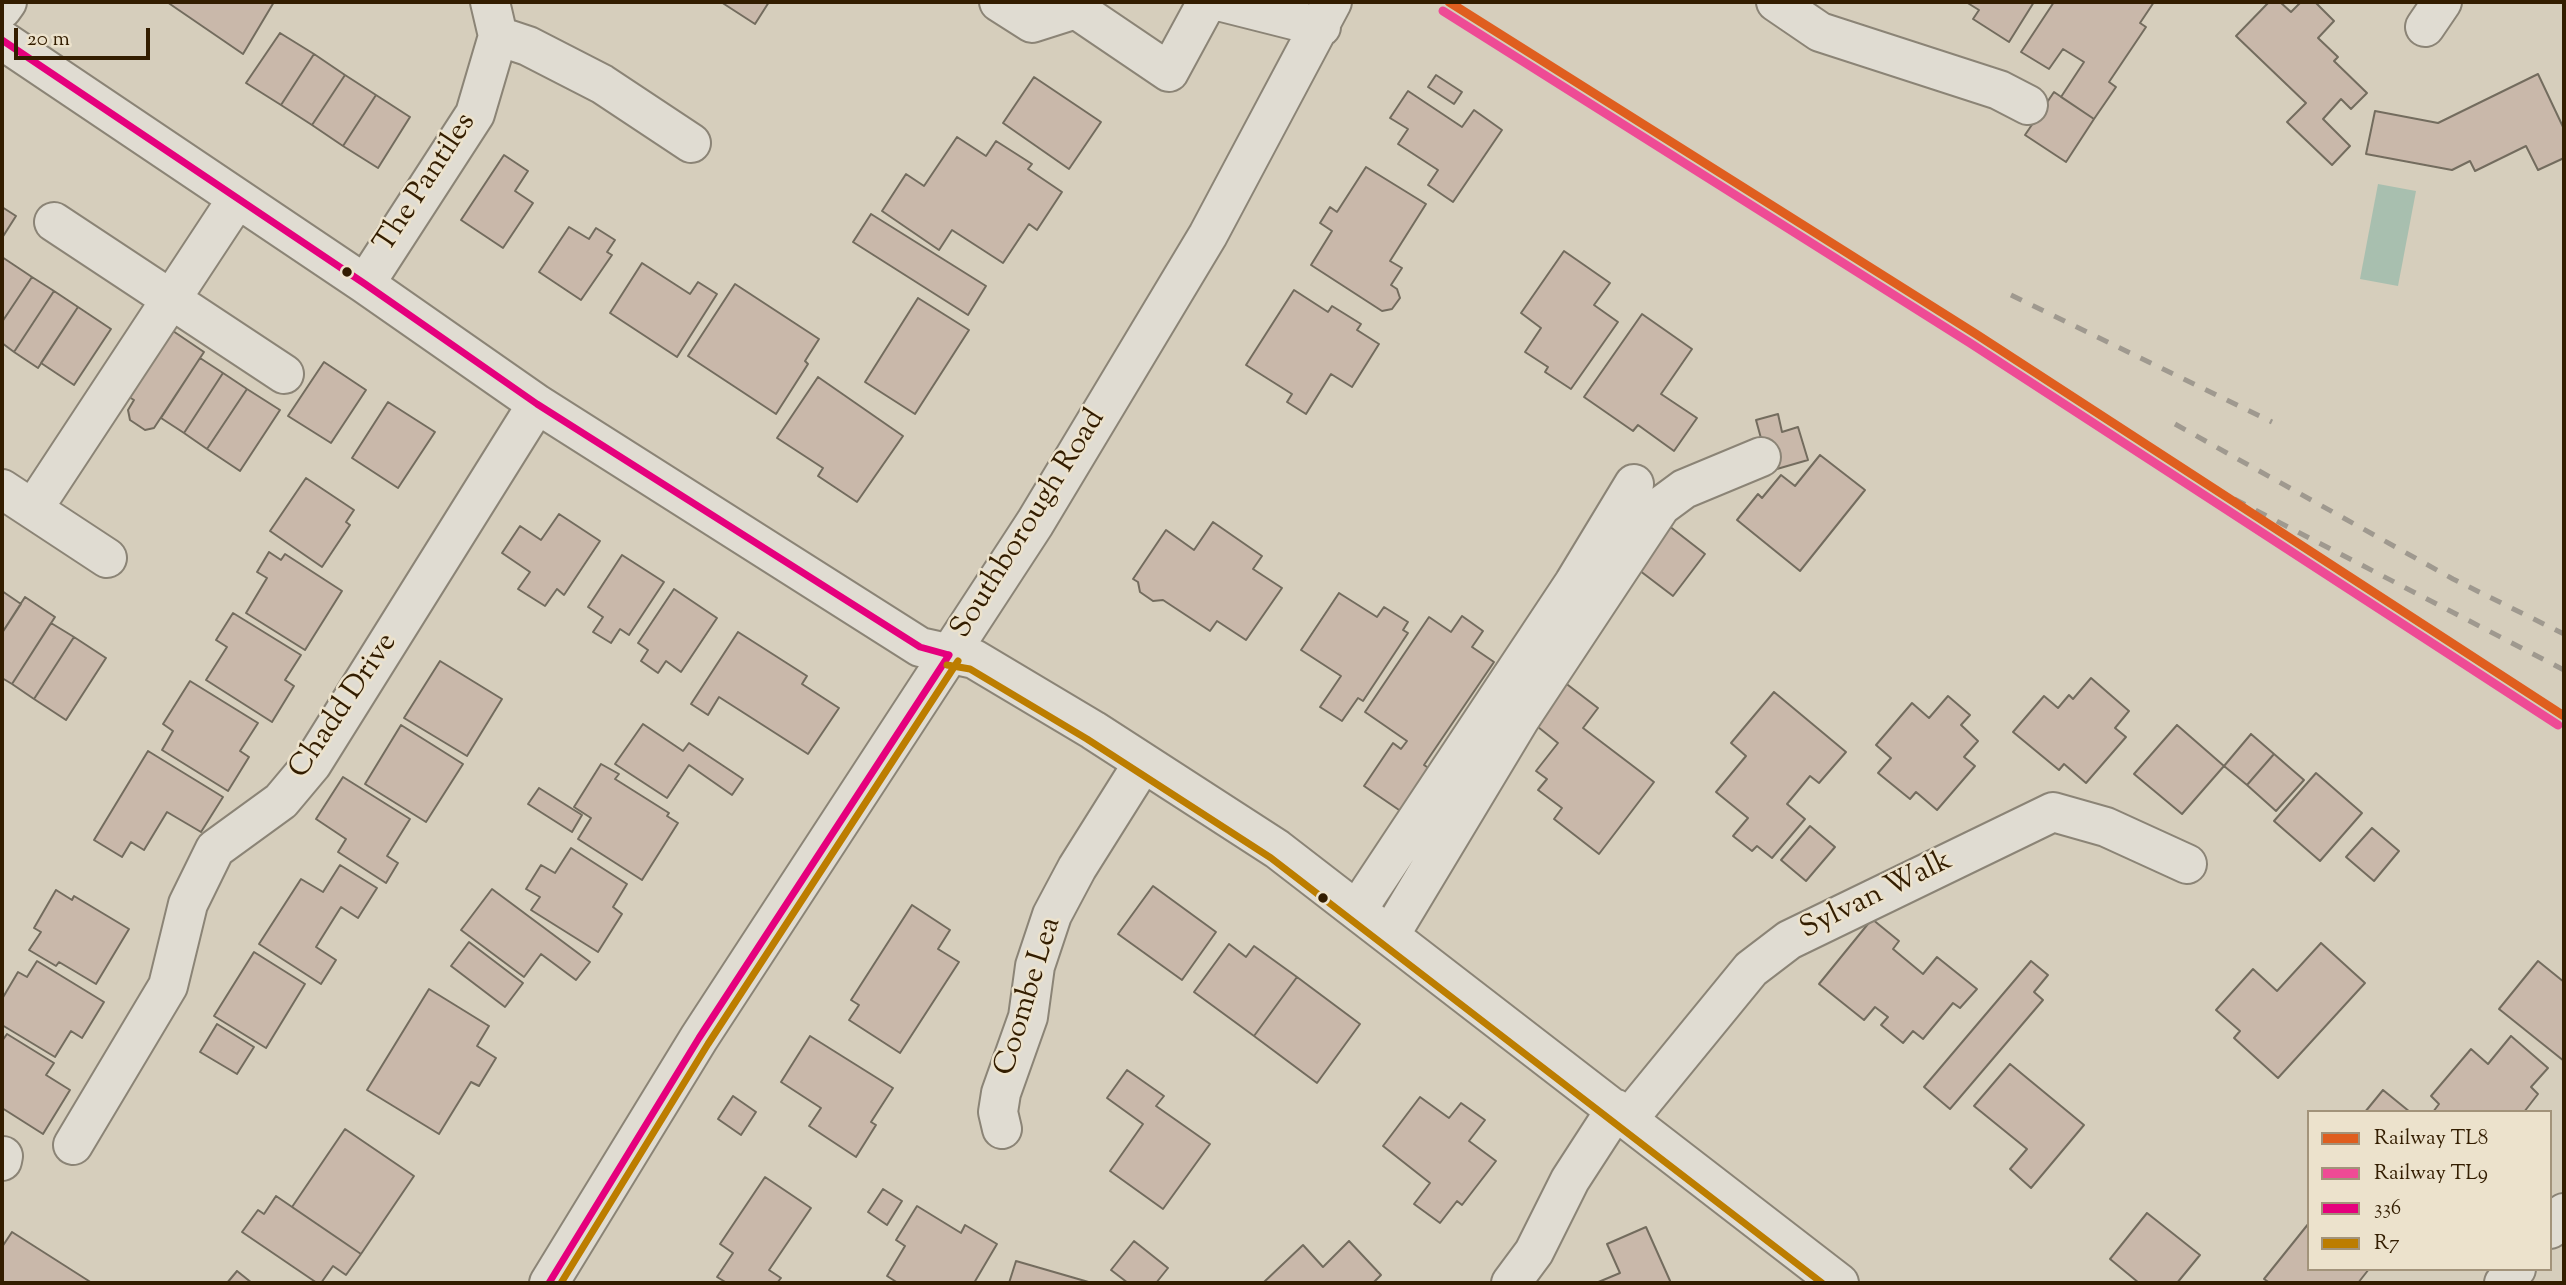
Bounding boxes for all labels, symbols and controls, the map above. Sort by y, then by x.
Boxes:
scale bar [18,14,154,58]
text: 20 m [27,25,70,55]
street label: The Pantiles [369,107,485,261]
unlabelled marker [340,265,354,279]
street label: Southborough Road [945,404,1115,646]
street label: Chadd Drive [283,628,407,786]
street label: Sylvan Walk [1795,845,1959,949]
unlabelled marker [1316,891,1330,905]
street label: Coombe Lea [989,914,1071,1080]
legend [2307,1110,2552,1271]
text: Railway TL8 [2374,1124,2488,1154]
text: Railway TL9 [2374,1159,2488,1189]
text: 336 [2374,1194,2401,1224]
text: R7 [2374,1229,2400,1259]

